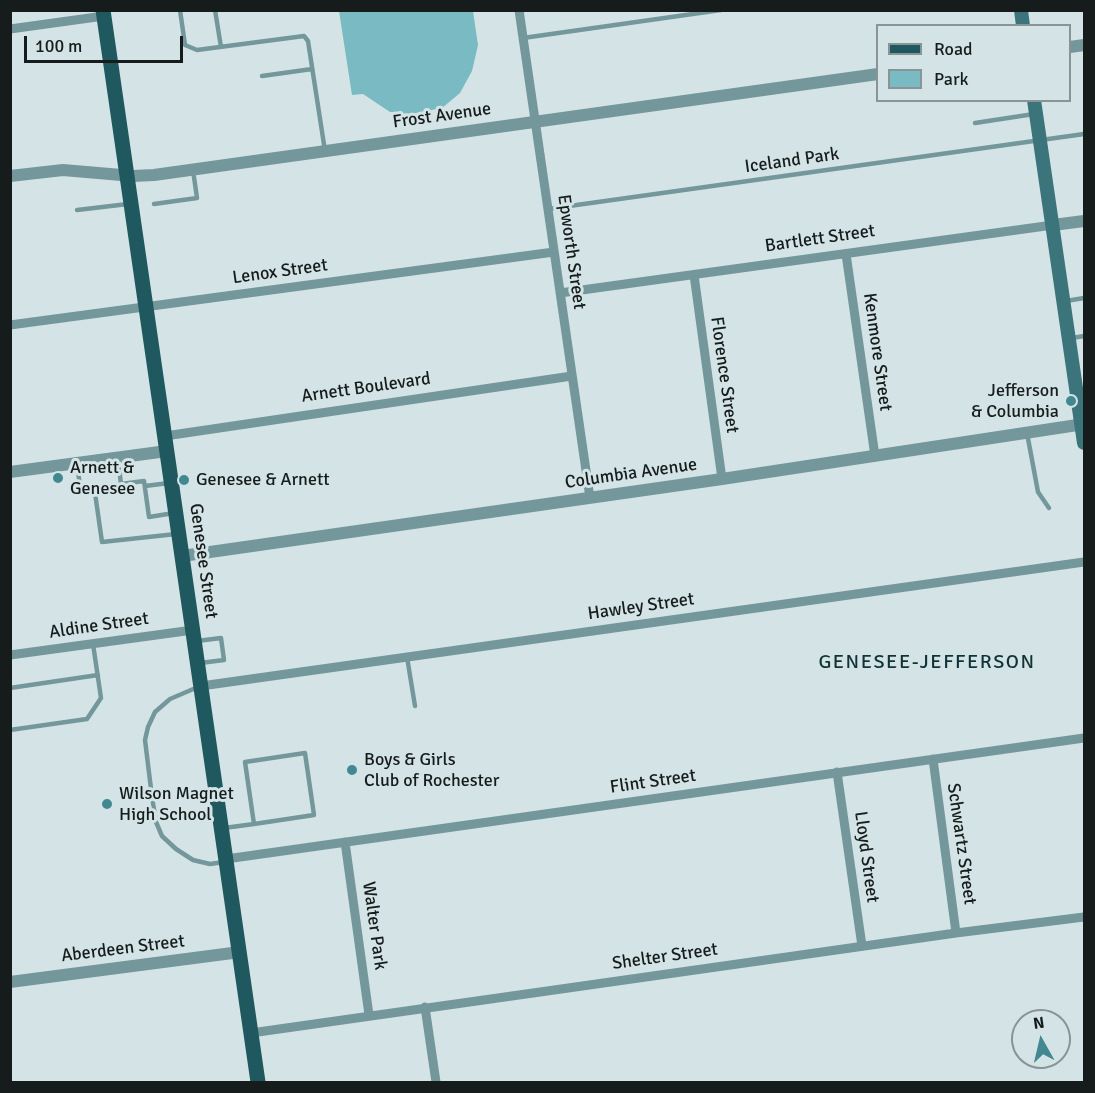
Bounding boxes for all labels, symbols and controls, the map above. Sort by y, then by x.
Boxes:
scale bar [27,24,186,62]
legend [876,24,1071,102]
text: 100 m [35,35,82,57]
text: Road [934,38,973,60]
text: Park [934,68,969,90]
street label: Frost Avenue [391,98,493,134]
street label: Iceland Park [743,144,841,178]
street label: Epworth Street [552,193,590,311]
street label: Bartlett Street [764,221,876,257]
street label: Lenox Street [231,255,329,289]
street label: Kenmore Street [858,292,896,412]
street label: Florence Street [705,315,743,435]
street label: Arnett Boulevard [300,368,432,408]
place label: Jefferson & Columbia [971,380,1059,422]
marker: Jefferson & Columbia [1064,394,1078,408]
street label: Columbia Avenue [564,454,698,494]
place label: Arnett & Genesee [70,457,135,500]
place label: Genesee & Arnett [196,469,329,491]
marker: Arnett & Genesee [51,471,65,485]
marker: Genesee & Arnett [177,473,191,487]
street label: Genesee Street [184,502,222,620]
street label: Hawley Street [586,589,696,625]
street label: Aldine Street [48,608,150,644]
district label: GENESEE-JEFFERSON [818,651,1036,675]
place label: Boys & Girls Club of Rochester [364,749,499,792]
marker: Boys & Girls Club of Rochester [345,763,359,777]
street label: Flint Street [609,765,697,799]
street label: Schwartz Street [942,782,980,906]
place label: Wilson Magnet High School [119,783,234,826]
marker: Wilson Magnet High School [100,797,114,811]
street label: Lloyd Street [849,810,883,904]
street label: Walter Park [357,880,391,972]
street label: Aberdeen Street [60,931,186,967]
street label: Shelter Street [611,939,719,975]
north arrow [1011,1009,1071,1069]
text: N [1032,1012,1046,1034]

